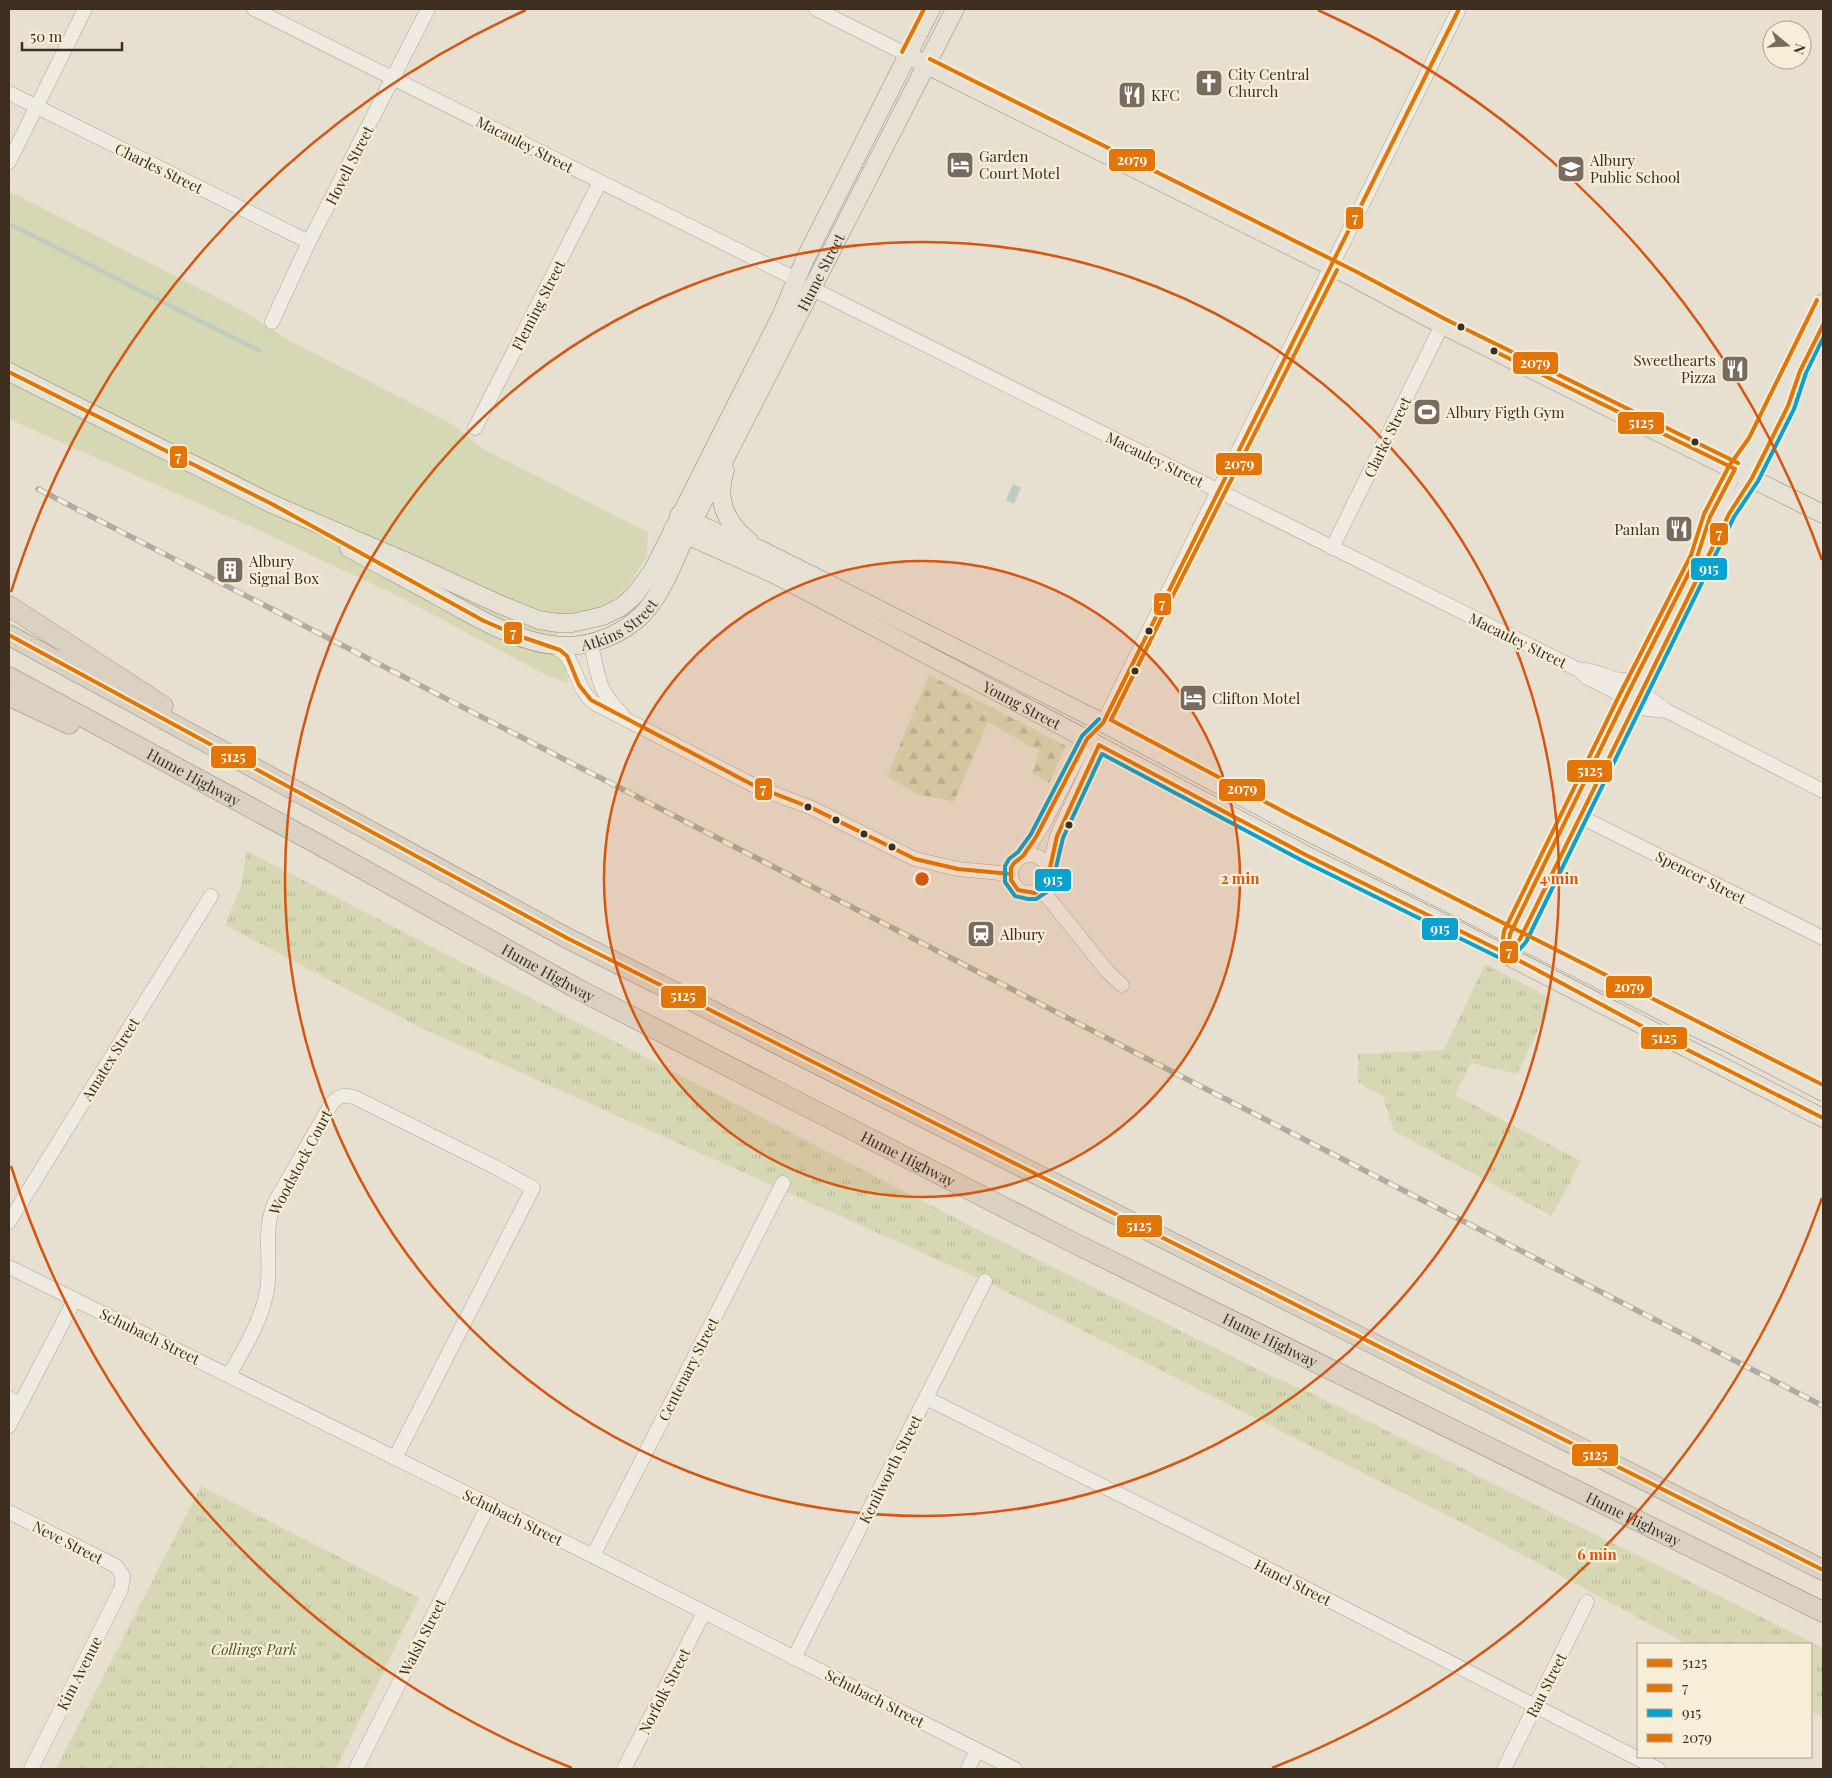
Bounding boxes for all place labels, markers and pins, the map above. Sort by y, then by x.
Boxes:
place label: City Central Church [1228,64,1310,101]
church icon: City Central Church [1194,68,1224,98]
restaurant icon: KFC [1117,80,1147,110]
place label: KFC [1151,85,1180,105]
place label: Garden Court Motel [979,146,1060,183]
hotel icon: Garden Court Motel [945,150,975,180]
place label: Albury Public School [1589,150,1680,187]
school or university icon: Albury Public School [1556,154,1586,184]
unlabelled marker [1456,322,1466,332]
unlabelled marker [1489,346,1499,356]
place label: Sweethearts Pizza [1633,350,1717,387]
restaurant icon: Sweethearts Pizza [1720,354,1750,384]
sports icon: Albury Figth Gym [1412,397,1442,427]
place label: Albury Figth Gym [1445,402,1565,422]
unlabelled marker [1690,437,1700,447]
restaurant icon: Panlan [1664,514,1694,544]
place label: Panlan [1614,519,1660,539]
place label: Albury Signal Box [248,551,319,588]
building icon: Albury Signal Box [215,555,245,585]
unlabelled marker [1144,626,1154,636]
unlabelled marker [1130,666,1140,676]
hotel icon: Clifton Motel [1178,683,1208,713]
place label: Clifton Motel [1212,688,1300,708]
unlabelled marker [803,802,813,812]
unlabelled marker [831,815,841,825]
unlabelled marker [1064,820,1074,830]
unlabelled marker [859,829,869,839]
unlabelled marker [887,842,897,852]
centre of rings [913,870,931,888]
station icon: Albury [966,919,996,949]
place label: Albury [999,924,1046,944]

